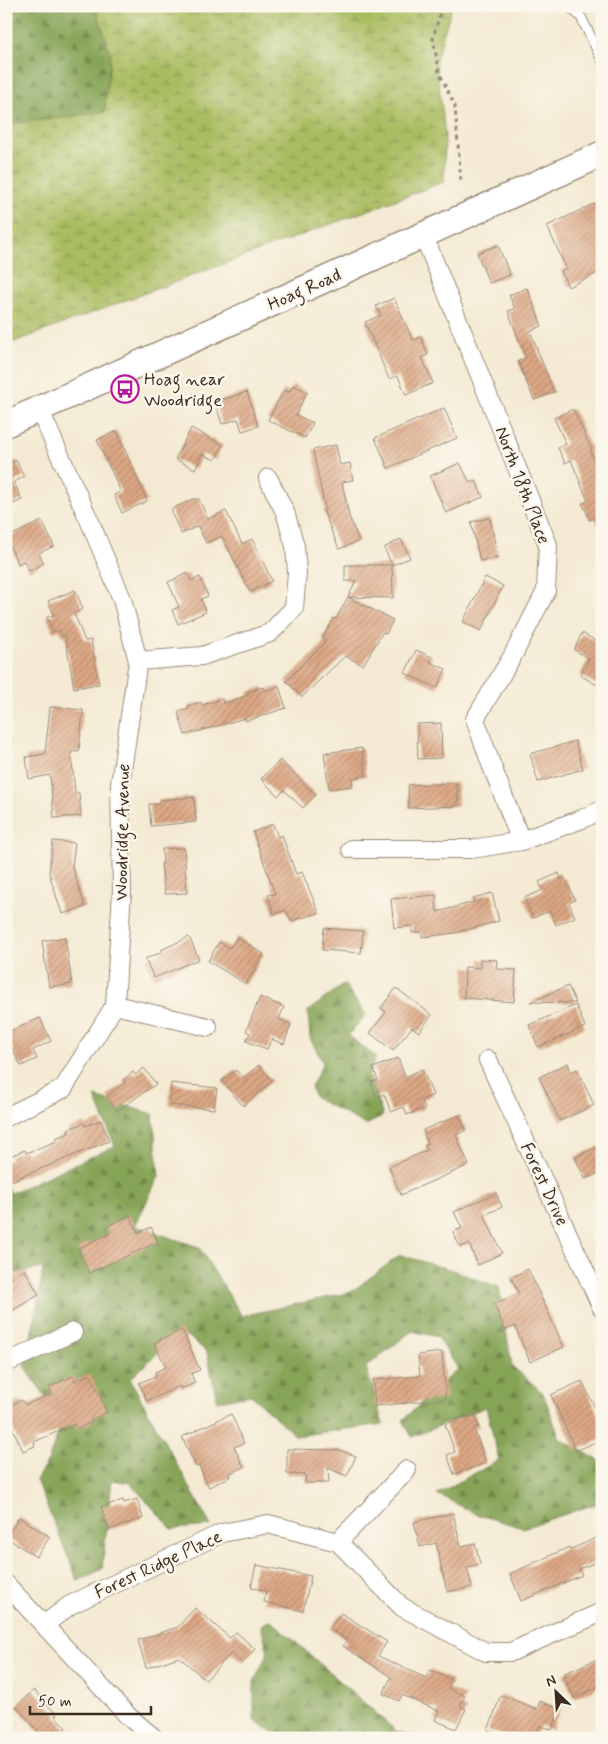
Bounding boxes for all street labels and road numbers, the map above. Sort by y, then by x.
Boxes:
street label: Hoag Road [264,263,346,319]
street label: North 18th Place [489,423,556,548]
street label: Woodridge Avenue [110,763,138,901]
street label: Forest Drive [514,1139,574,1230]
street label: Forest Ridge Place [91,1525,227,1606]

